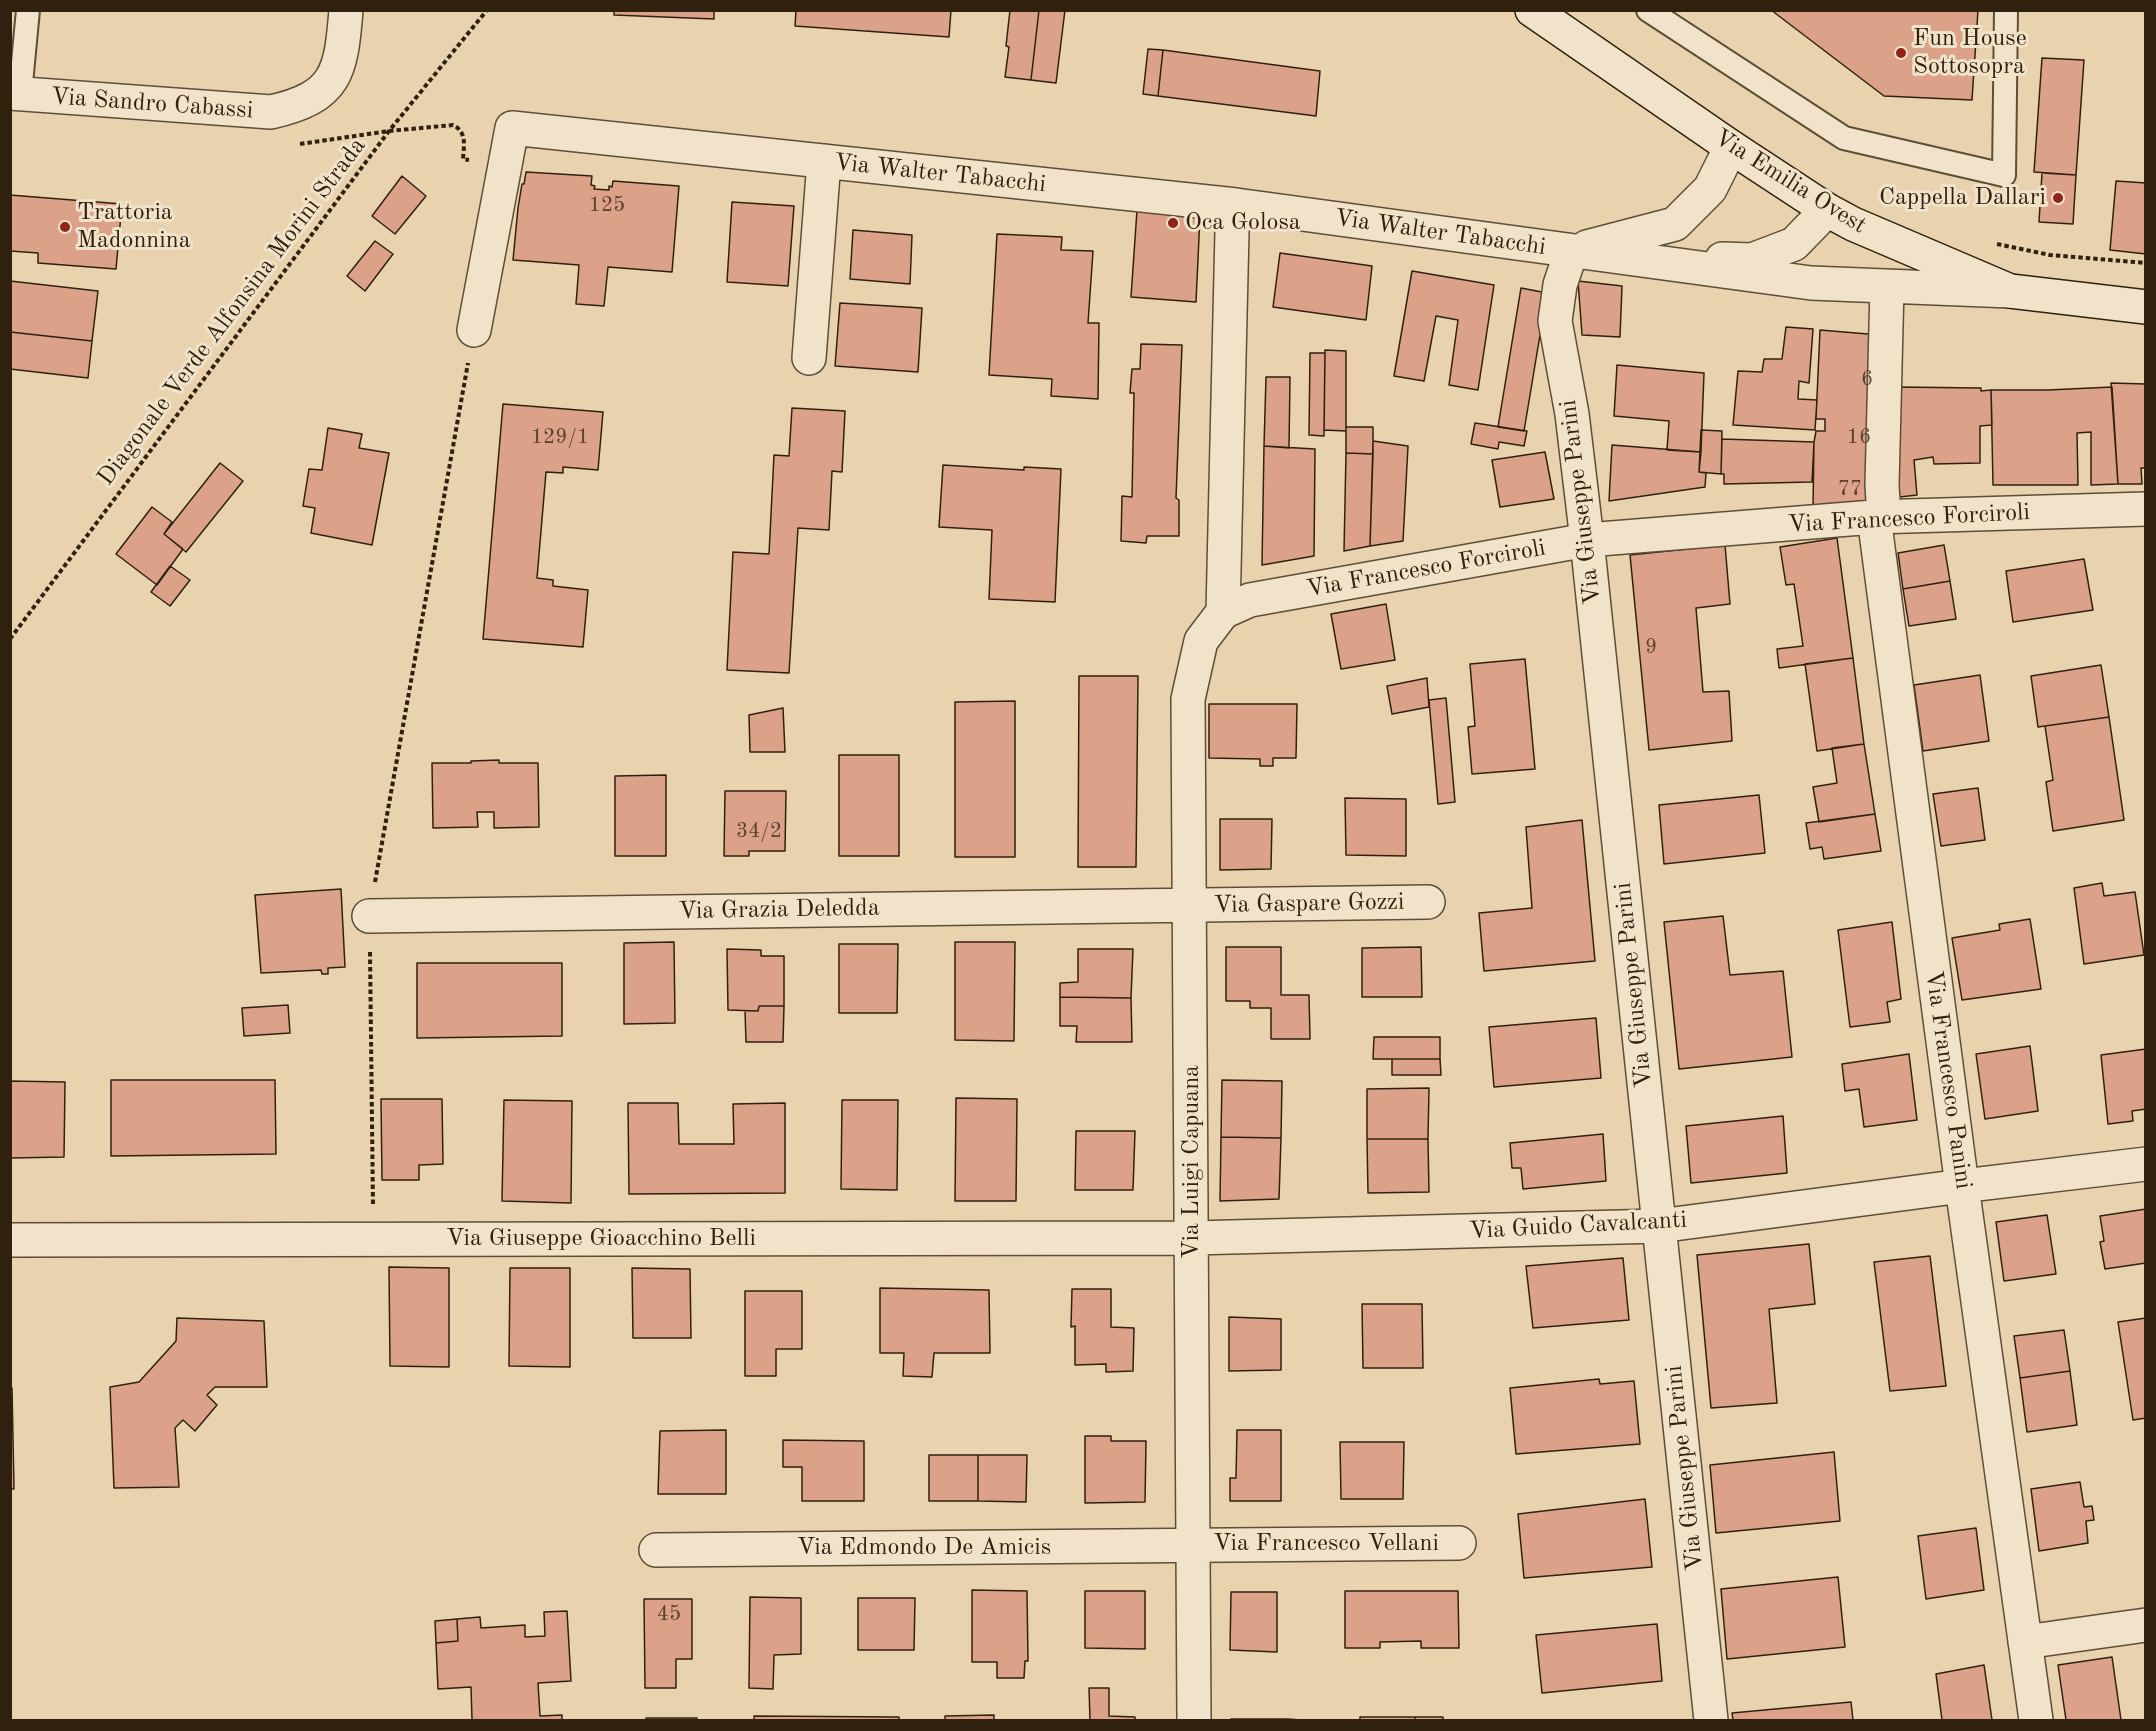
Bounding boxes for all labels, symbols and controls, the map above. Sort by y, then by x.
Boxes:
place label: Fun House Sottosopra [1913,25,2027,81]
marker: Fun House Sottosopra [1894,46,1908,60]
street label: Via Sandro Cabassi [50,83,254,125]
street label: Via Emilia Ovest [1708,124,1872,240]
street label: Diagonale Verde Alfonsina Morini Strada [92,132,372,492]
street label: Via Walter Tabacchi [833,149,1047,199]
place label: Cappella Dallari [1879,184,2046,212]
marker: Cappella Dallari [2051,191,2065,205]
house number: 125 [589,192,625,218]
place label: Trattoria Madonnina [77,199,191,255]
street label: Via Walter Tabacchi [1333,204,1547,262]
place label: Oca Golosa [1185,209,1301,237]
marker: Oca Golosa [1166,216,1180,230]
marker: Trattoria Madonnina [58,220,72,234]
house number: 6 [1861,366,1873,392]
street label: Via Giuseppe Parini [1554,398,1608,606]
house number: 129/1 [531,424,589,450]
house number: 16 [1847,424,1871,450]
house number: 77 [1838,476,1862,502]
street label: Via Francesco Forciroli [1787,498,2031,540]
street label: Via Francesco Forciroli [1304,534,1548,604]
house number: 9 [1645,634,1657,660]
house number: 34/2 [736,818,782,844]
street label: Via Giuseppe Parini [1609,881,1659,1089]
street label: Via Gaspare Gozzi [1213,888,1405,920]
street label: Via Grazia Deledda [678,894,880,926]
street label: Via Francesco Panini [1918,969,1978,1191]
street label: Via Luigi Capuana [1178,1065,1206,1259]
street label: Via Guido Cavalcanti [1468,1206,1688,1246]
street label: Via Giuseppe Gioacchino Belli [446,1225,756,1253]
street label: Via Giuseppe Parini [1660,1364,1710,1572]
street label: Via Francesco Vellani [1213,1530,1439,1558]
street label: Via Edmondo De Amicis [797,1534,1051,1562]
house number: 45 [657,1601,681,1627]

